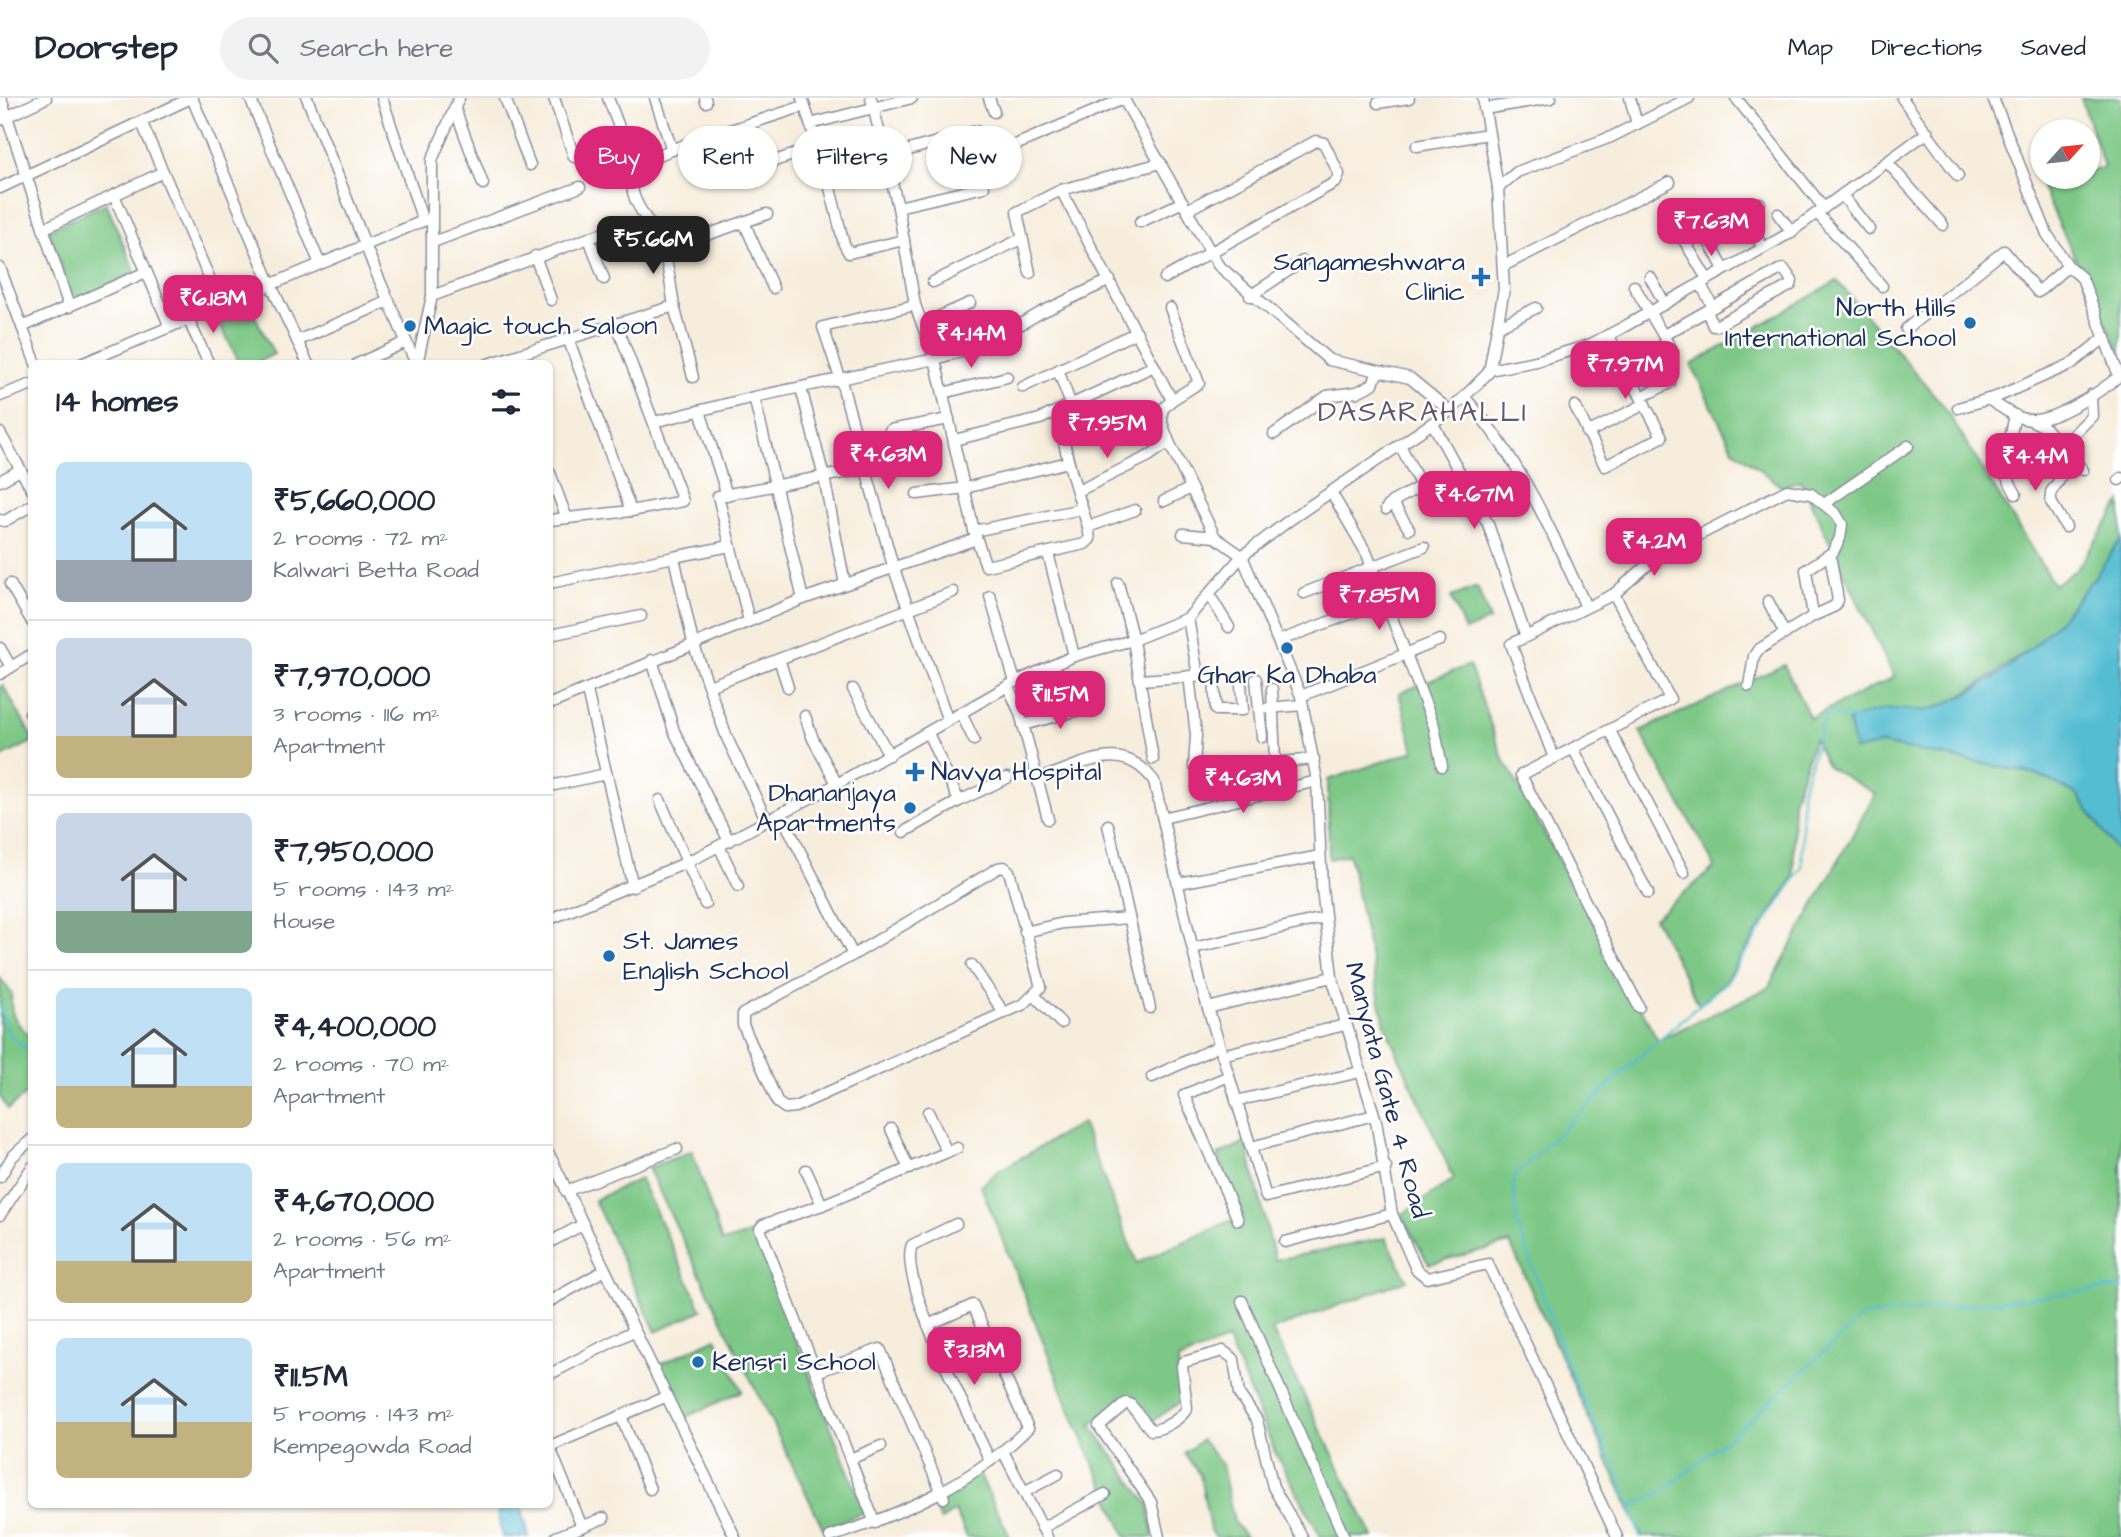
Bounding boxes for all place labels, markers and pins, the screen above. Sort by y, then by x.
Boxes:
pin: ₹7.63M [1654,198,1768,258]
pin: ₹5.66M [596,216,710,276]
place label: Sangameshwara Clinic [1273,244,1465,310]
marker: Sangameshwara Clinic [1471,267,1491,287]
pin: ₹6.18M [156,275,270,335]
place label: North Hills International School [1725,290,1956,356]
place label: Magic touch Saloon [424,308,657,346]
pin: ₹4.14M [914,310,1028,370]
marker: North Hills International School [1962,315,1978,331]
marker: Magic touch Saloon [402,318,418,334]
pin: ₹7.97M [1568,342,1682,401]
pin: ₹7.95M [1050,400,1164,460]
pin: ₹4.63M [831,432,945,491]
pin: ₹4.4M [1986,434,2084,493]
pin: ₹4.67M [1417,472,1531,531]
pin: ₹4.2M [1605,518,1703,578]
pin: ₹7.85M [1322,573,1436,632]
marker: Ghar Ka Dhaba [1279,640,1295,656]
place label: Ghar Ka Dhaba [1197,657,1377,693]
pin: ₹11.5M [1003,672,1117,731]
place label: Navya Hospital [931,754,1102,792]
pin: ₹4.63M [1186,756,1300,815]
marker: Navya Hospital [905,762,925,782]
place label: Dhananjaya Apartments [756,775,896,841]
marker: Dhananjaya Apartments [902,800,918,816]
place label: St. James English School [623,923,789,991]
marker: St. James English School [601,948,617,964]
pin: ₹3.13M [917,1328,1031,1387]
place label: Kensri School [712,1344,876,1380]
marker: Kensri School [690,1354,706,1370]

